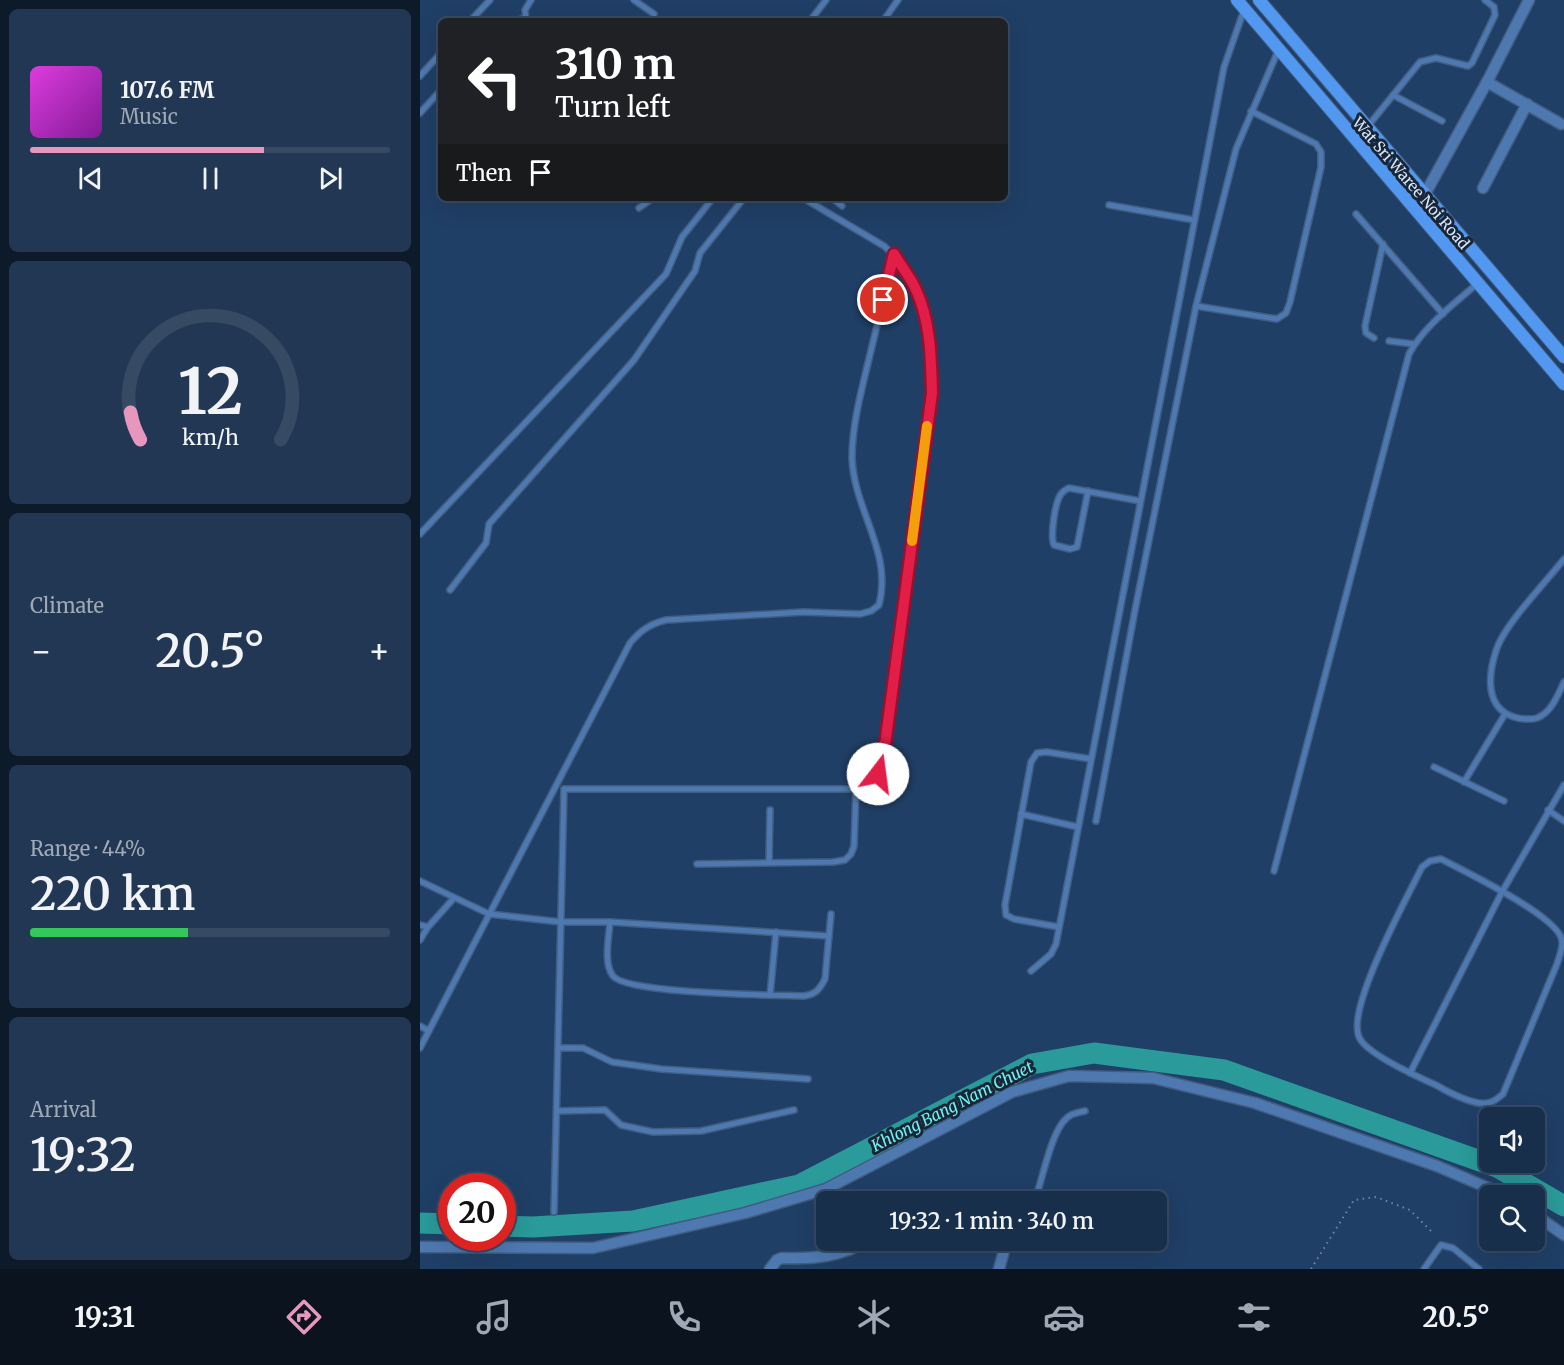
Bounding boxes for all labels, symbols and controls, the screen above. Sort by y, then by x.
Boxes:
text: 310 m [555,38,675,90]
icon: left [456,42,534,120]
text: 107.6 FM [120,76,214,104]
text: Turn left [555,90,670,124]
text: Music [120,104,178,129]
street label: Wat Sri Waree Noi Road [1348,112,1474,253]
icon: arrive [524,156,557,189]
text: Then [456,159,512,187]
icon: previous [74,162,107,195]
icon: pause [194,162,227,195]
icon: next [314,162,347,195]
pin [857,274,908,325]
icon: arrive [866,283,899,316]
text: 12 [177,353,243,431]
text: km/h [182,424,238,451]
text: Climate [30,593,104,618]
text: 20.5° [155,623,265,679]
text: − [30,631,52,672]
text: + [368,631,390,672]
position arrow [846,742,910,806]
text: Range · 44% [30,836,145,861]
text: 220 km [30,866,195,922]
water label: Khlong Bang Nam Chuet [867,1056,1037,1156]
text: Arrival [30,1097,97,1122]
map controls [1479,1107,1545,1251]
button: sound [1479,1107,1545,1173]
text: 19:32 [30,1127,136,1183]
speed limit sign: 20 [438,1173,516,1251]
button: search [1479,1185,1545,1251]
text: 19:32 · 1 min · 340 m [889,1207,1094,1235]
icon: directions [283,1296,325,1338]
icon: music [473,1296,515,1338]
icon: phone [663,1296,705,1338]
icon: climate [853,1296,895,1338]
icon: car [1043,1296,1085,1338]
icon: filters [1233,1296,1275,1338]
text: 19:31 [74,1300,135,1334]
text: 20.5° [1423,1300,1490,1334]

